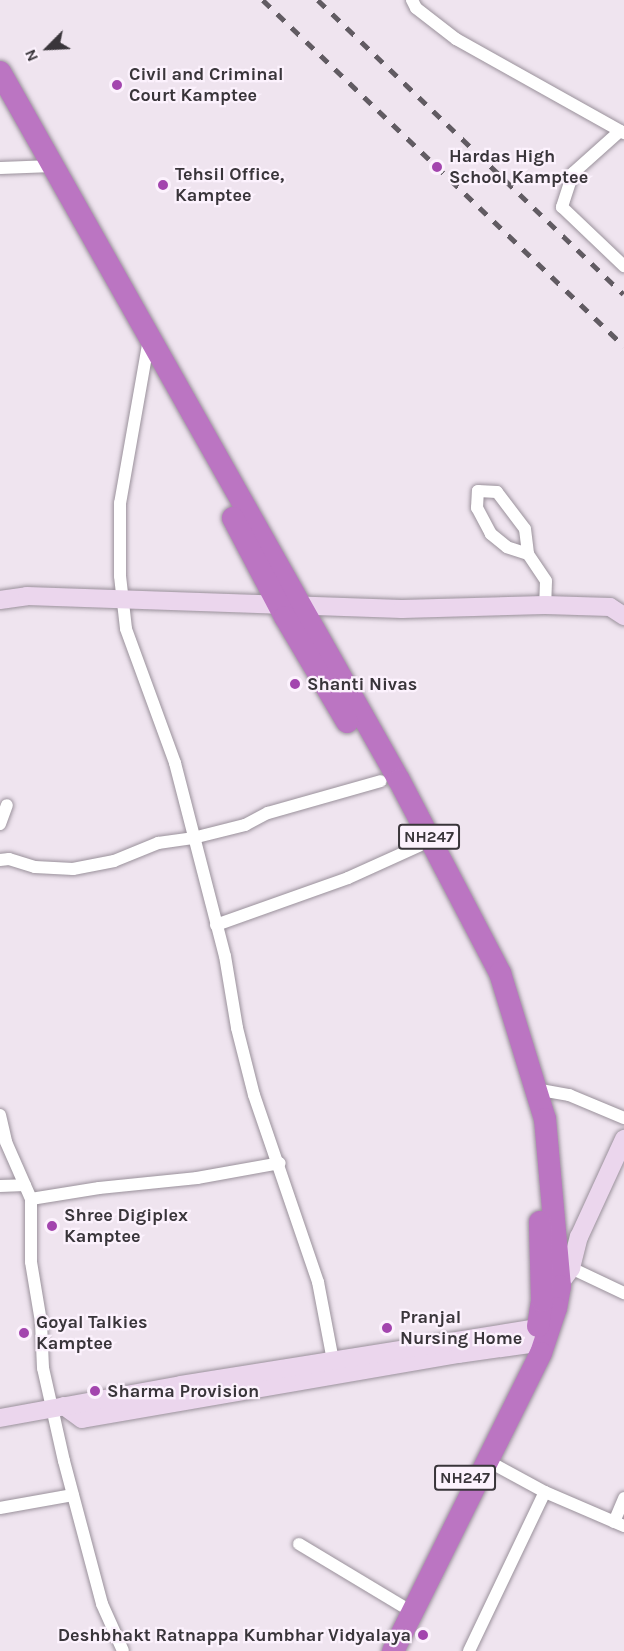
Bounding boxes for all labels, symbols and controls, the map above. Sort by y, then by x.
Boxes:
north arrow [18,18,78,78]
text: N [20,46,42,65]
place label: Civil and Criminal Court Kamptee [129,64,284,106]
marker: Civil and Criminal Court Kamptee [110,78,124,92]
place label: Hardas High School Kamptee [449,146,588,188]
marker: Hardas High School Kamptee [430,160,444,174]
place label: Tehsil Office, Kamptee [175,164,284,207]
marker: Tehsil Office, Kamptee [156,178,170,192]
place label: Shanti Nivas [307,673,417,695]
marker: Shanti Nivas [288,677,302,691]
road number: NH247 [398,824,460,850]
place label: Shree Digiplex Kamptee [64,1205,188,1248]
marker: Shree Digiplex Kamptee [45,1219,59,1233]
place label: Pranjal Nursing Home [400,1307,522,1350]
place label: Goyal Talkies Kamptee [36,1312,147,1354]
marker: Pranjal Nursing Home [378,1319,396,1337]
marker: Goyal Talkies Kamptee [17,1326,31,1340]
place label: Sharma Provision [107,1380,259,1402]
marker: Sharma Provision [88,1384,102,1398]
road number: NH247 [434,1465,496,1491]
place label: Deshbhakt Ratnappa Kumbhar Vidyalaya [58,1624,411,1646]
marker: Deshbhakt Ratnappa Kumbhar Vidyalaya [416,1628,430,1642]

